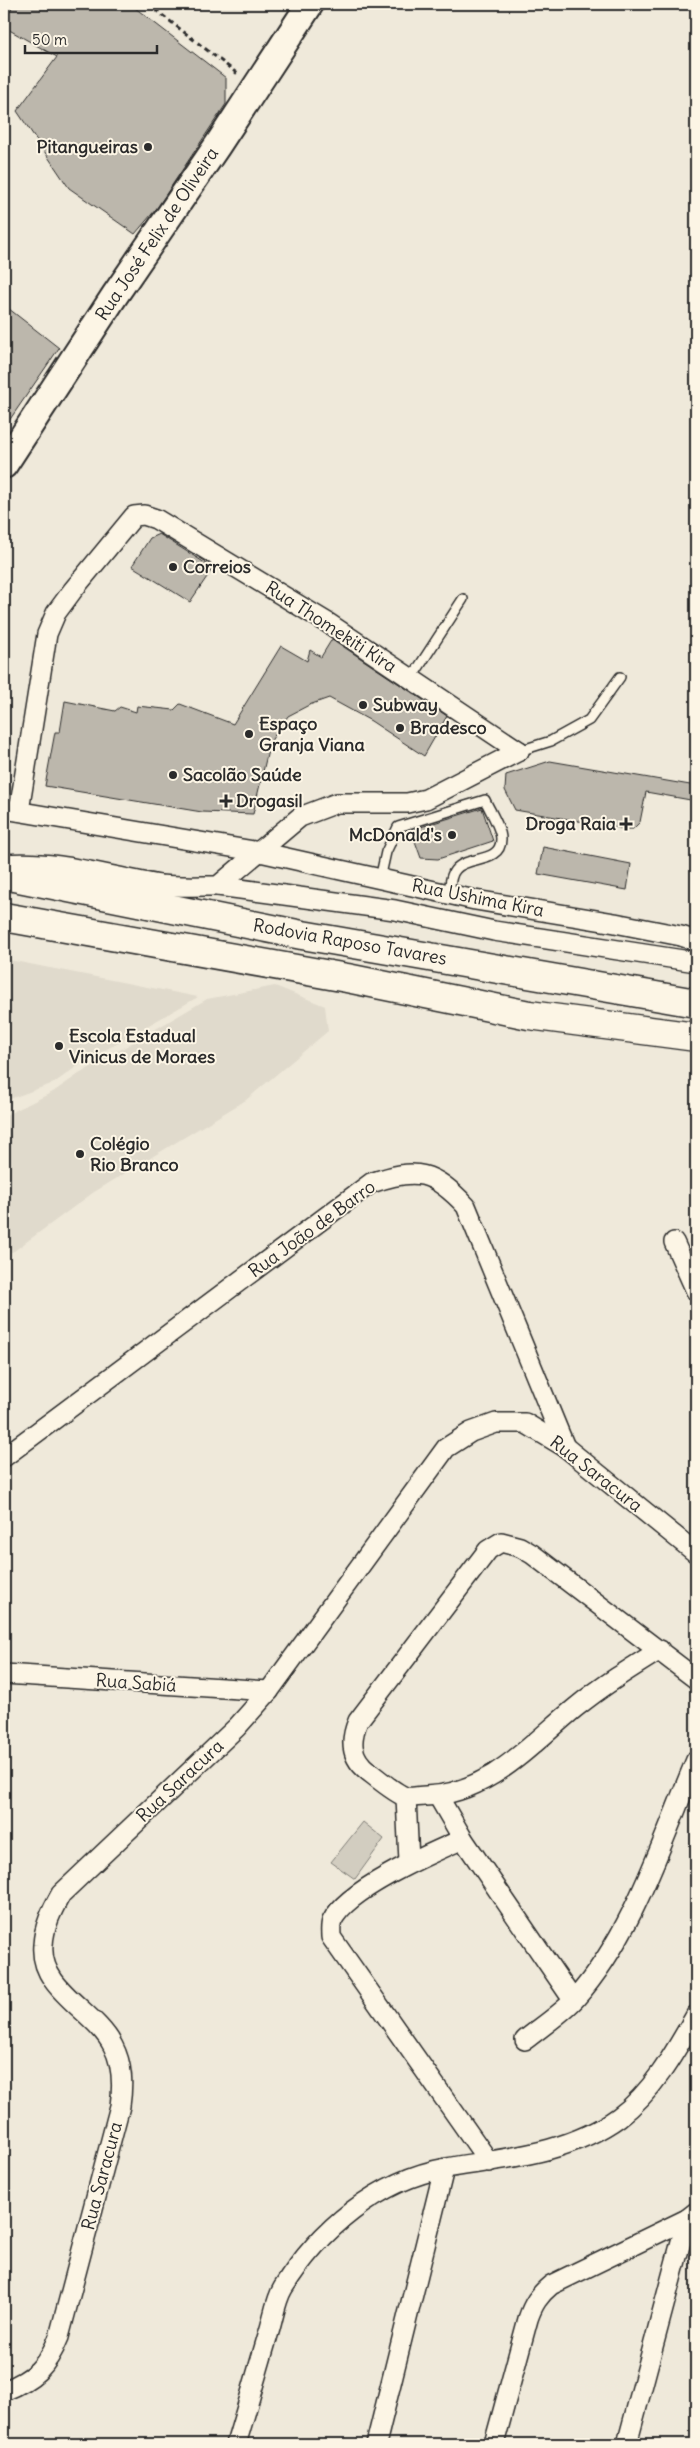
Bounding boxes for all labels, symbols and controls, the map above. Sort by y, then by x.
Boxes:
scale bar [25,22,158,54]
text: 50 m [32,30,67,49]
place label: Pitangueiras [37,135,138,158]
marker: Pitangueiras [142,141,154,153]
street label: Rua José Felix de Oliveira [90,143,223,325]
place label: Correios [183,555,251,578]
marker: Correios [167,561,179,573]
street label: Rua Thomekiti Kira [261,576,401,678]
place label: Subway [373,693,438,716]
marker: Subway [357,699,369,711]
place label: Espaço Granja Viana [259,712,365,756]
place label: Bradesco [410,716,487,739]
marker: Bradesco [394,722,406,734]
marker: Espaço Granja Viana [243,728,255,740]
place label: Sacolão Saúde [183,763,302,786]
marker: Sacolão Saúde [167,769,179,781]
place label: Drogasil [236,789,303,812]
marker: Drogasil [220,795,232,807]
place label: Droga Raia [525,812,616,835]
marker: Droga Raia [620,818,632,830]
place label: McDonald's [349,823,442,846]
marker: McDonald's [446,829,458,841]
street label: Rua Ushima Kira [410,873,546,922]
street label: Rodovia Raposo Tavares [251,913,449,970]
place label: Escola Estadual Vinicus de Moraes [69,1024,215,1068]
marker: Escola Estadual Vinicus de Moraes [53,1040,65,1052]
place label: Colégio Rio Branco [90,1132,179,1176]
marker: Colégio Rio Branco [74,1148,86,1160]
street label: Rua João de Barro [244,1175,380,1282]
street label: Rua Saracura [545,1430,647,1517]
street label: Rua Sabiá [95,1668,177,1697]
street label: Rua Saracura [131,1734,228,1827]
street label: Rua Saracura [76,2119,127,2232]

